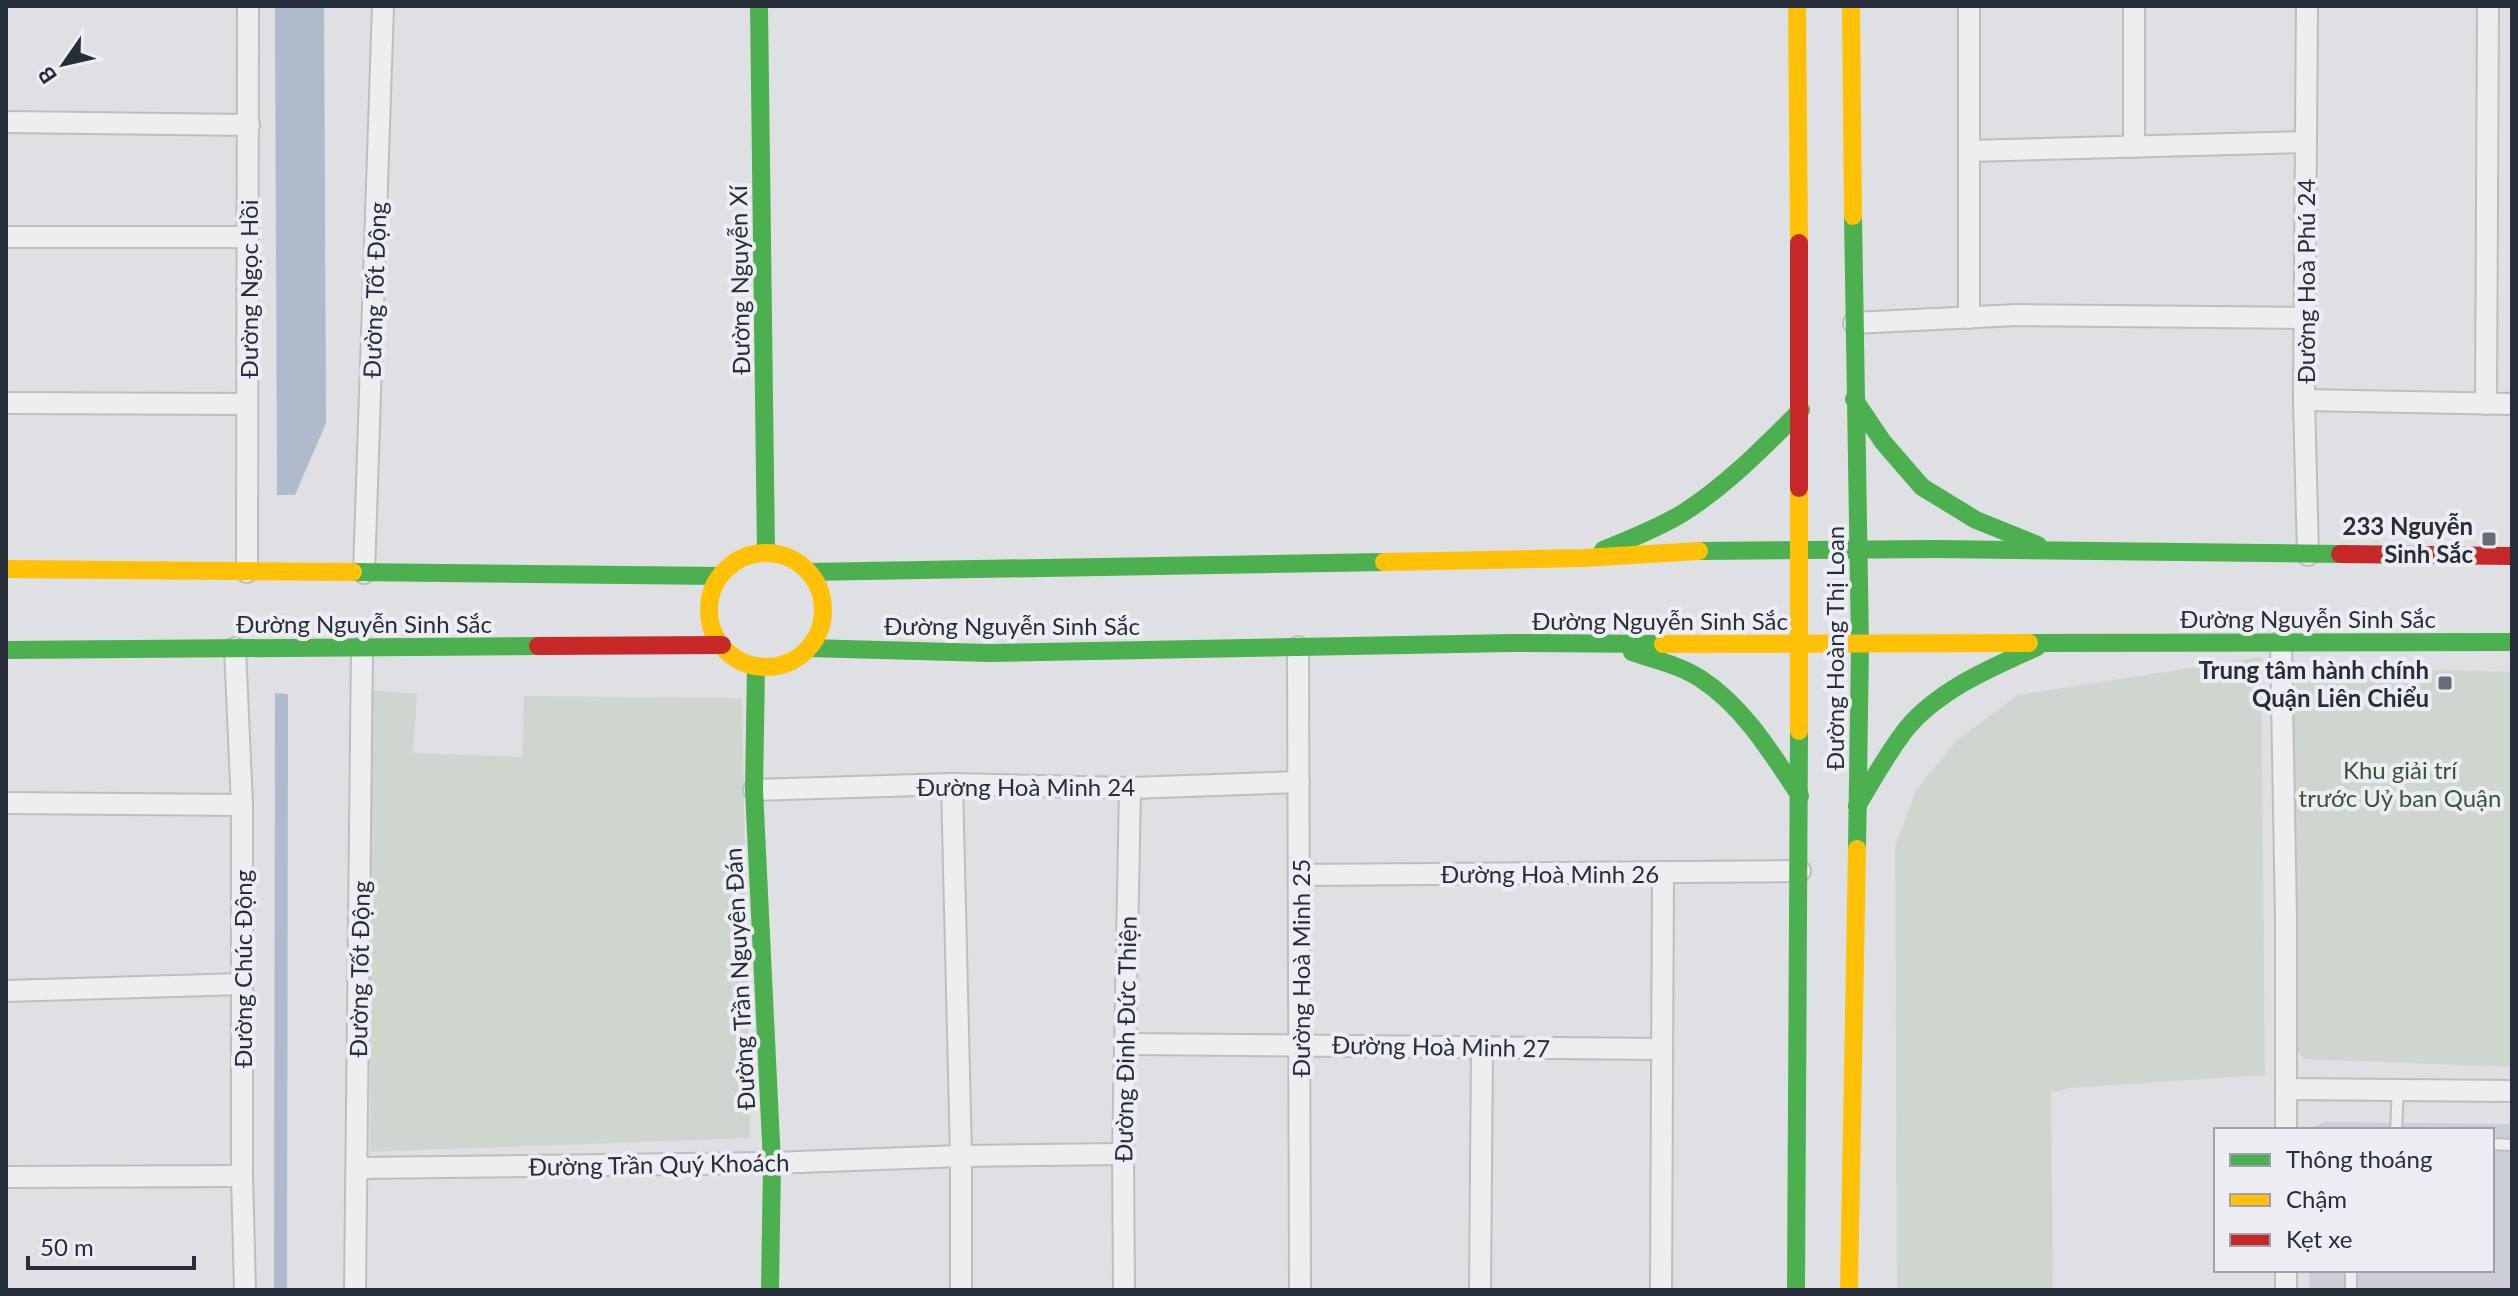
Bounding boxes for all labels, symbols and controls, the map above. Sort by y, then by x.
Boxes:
north arrow [24,24,104,104]
text: B [32,62,62,89]
street label: Đường Hoà Phú 24 [2291,179,2320,383]
street label: Đường Nguyễn Xí [723,184,755,375]
street label: Đường Ngọc Hồi [234,200,263,378]
street label: Đường Tốt Động [356,201,392,379]
place label: 233 Nguyễn Sinh Sắc [2342,511,2473,568]
street label: Đường Hoàng Thị Loan [1820,526,1849,770]
marker: 233 Nguyễn Sinh Sắc [2480,530,2498,548]
street label: Đường Nguyễn Sinh Sắc [2180,604,2436,633]
street label: Đường Nguyễn Sinh Sắc [1532,606,1788,635]
street label: Đường Nguyễn Sinh Sắc [236,609,492,638]
street label: Đường Nguyễn Sinh Sắc [884,611,1140,640]
place label: Trung tâm hành chính Quận Liên Chiểu [2199,655,2429,712]
marker: Trung tâm hành chính Quận Liên Chiểu [2436,674,2454,692]
park label: Khu giải trí trước Uỷ ban Quận [2299,755,2501,812]
street label: Đường Hoà Minh 24 [917,772,1135,801]
street label: Đường Trần Nguyên Đán [718,847,760,1111]
street label: Đường Hoà Minh 25 [1286,859,1315,1077]
street label: Đường Hoà Minh 26 [1441,859,1659,888]
street label: Đường Chúc Động [228,870,257,1068]
street label: Đường Tốt Động [343,880,375,1058]
street label: Đường Đinh Đức Thiện [1108,916,1142,1162]
street label: Đường Hoà Minh 27 [1332,1030,1550,1062]
legend [2214,1128,2494,1272]
text: Thông thoáng [2286,1144,2432,1173]
street label: Đường Trần Quý Khoách [528,1147,790,1181]
text: Chậm [2286,1184,2347,1213]
scale bar [28,1220,194,1270]
text: Kẹt xe [2286,1224,2352,1253]
text: 50 m [40,1232,94,1261]

